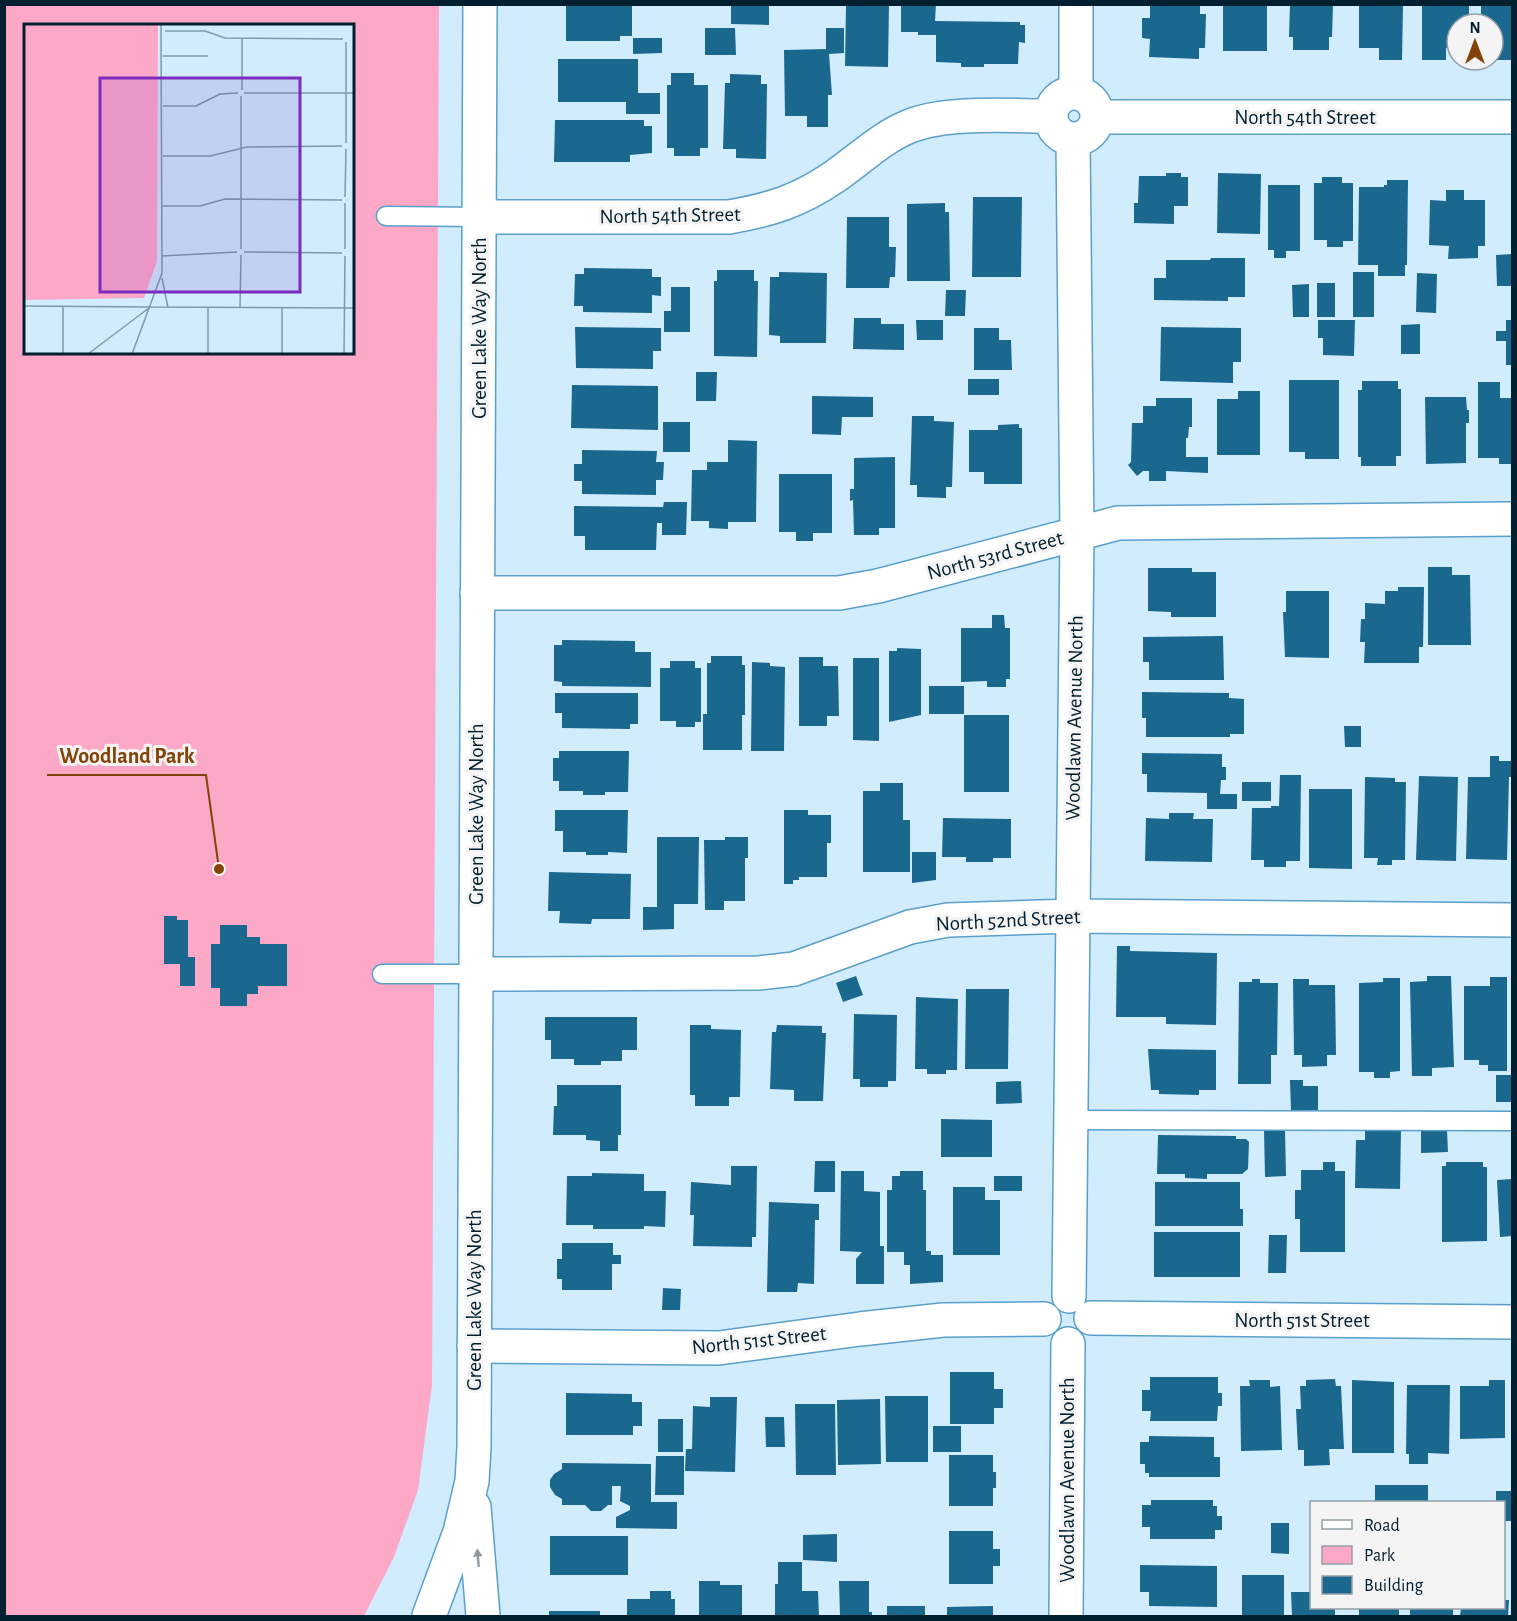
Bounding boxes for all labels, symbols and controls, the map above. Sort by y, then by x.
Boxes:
north arrow [1445,12,1505,72]
text: N [1469,20,1481,36]
inset map [24,24,354,354]
street label: North 54th Street [1234,107,1376,128]
street label: North 54th Street [599,204,741,227]
street label: Green Lake Way North [469,237,490,419]
street label: North 53rd Street [925,527,1066,584]
street label: Woodlawn Avenue North [1062,615,1087,821]
street label: Green Lake Way North [466,723,487,905]
callout: Woodland Park [47,735,206,775]
text: Woodland Park [59,745,195,767]
street label: North 52nd Street [935,906,1081,935]
street label: Green Lake Way North [464,1209,485,1391]
street label: North 51st Street [1234,1310,1370,1331]
street label: North 51st Street [691,1323,828,1358]
street label: Woodlawn Avenue North [1057,1377,1078,1583]
legend [1310,1501,1505,1609]
text: Road [1364,1517,1400,1535]
text: Park [1364,1547,1396,1565]
one-way arrow [474,1549,483,1568]
text: Building [1364,1577,1424,1595]

